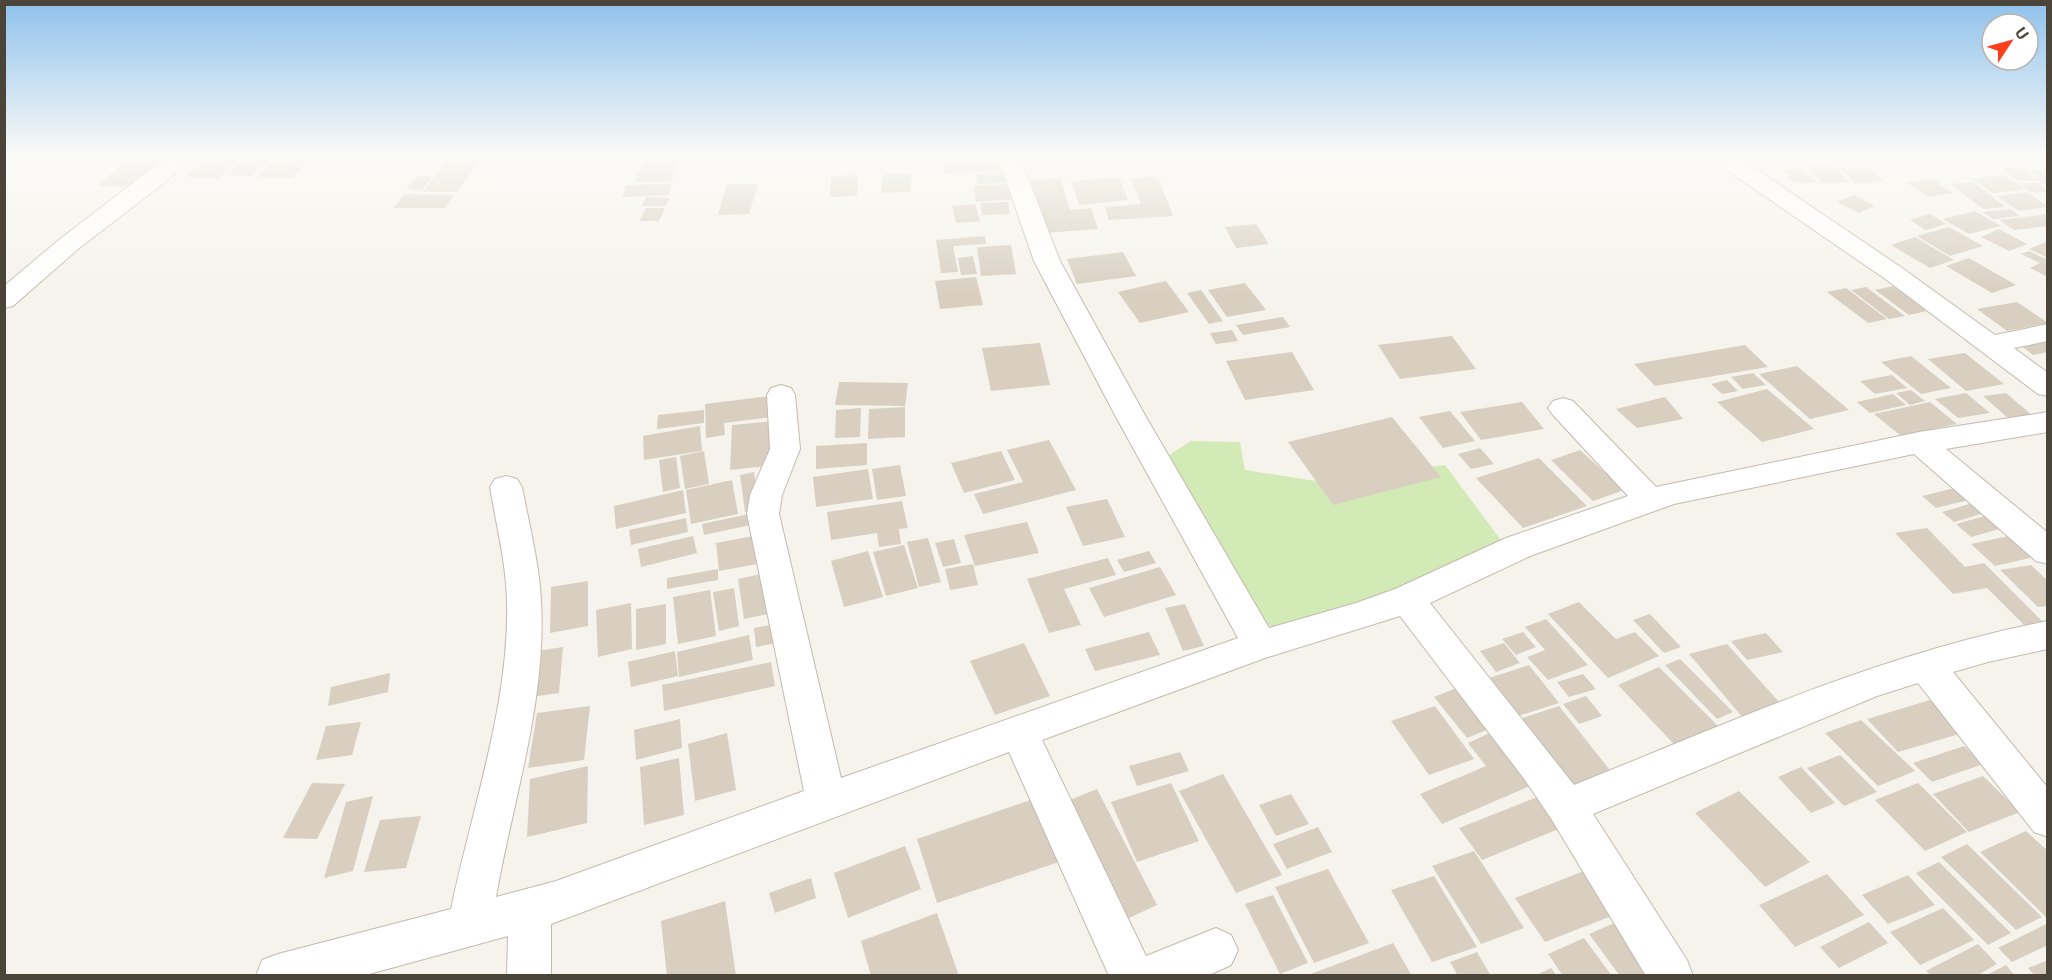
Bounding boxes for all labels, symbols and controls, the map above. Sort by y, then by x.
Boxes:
north arrow [1980,12,2040,72]
text: U [2011,24,2033,43]

